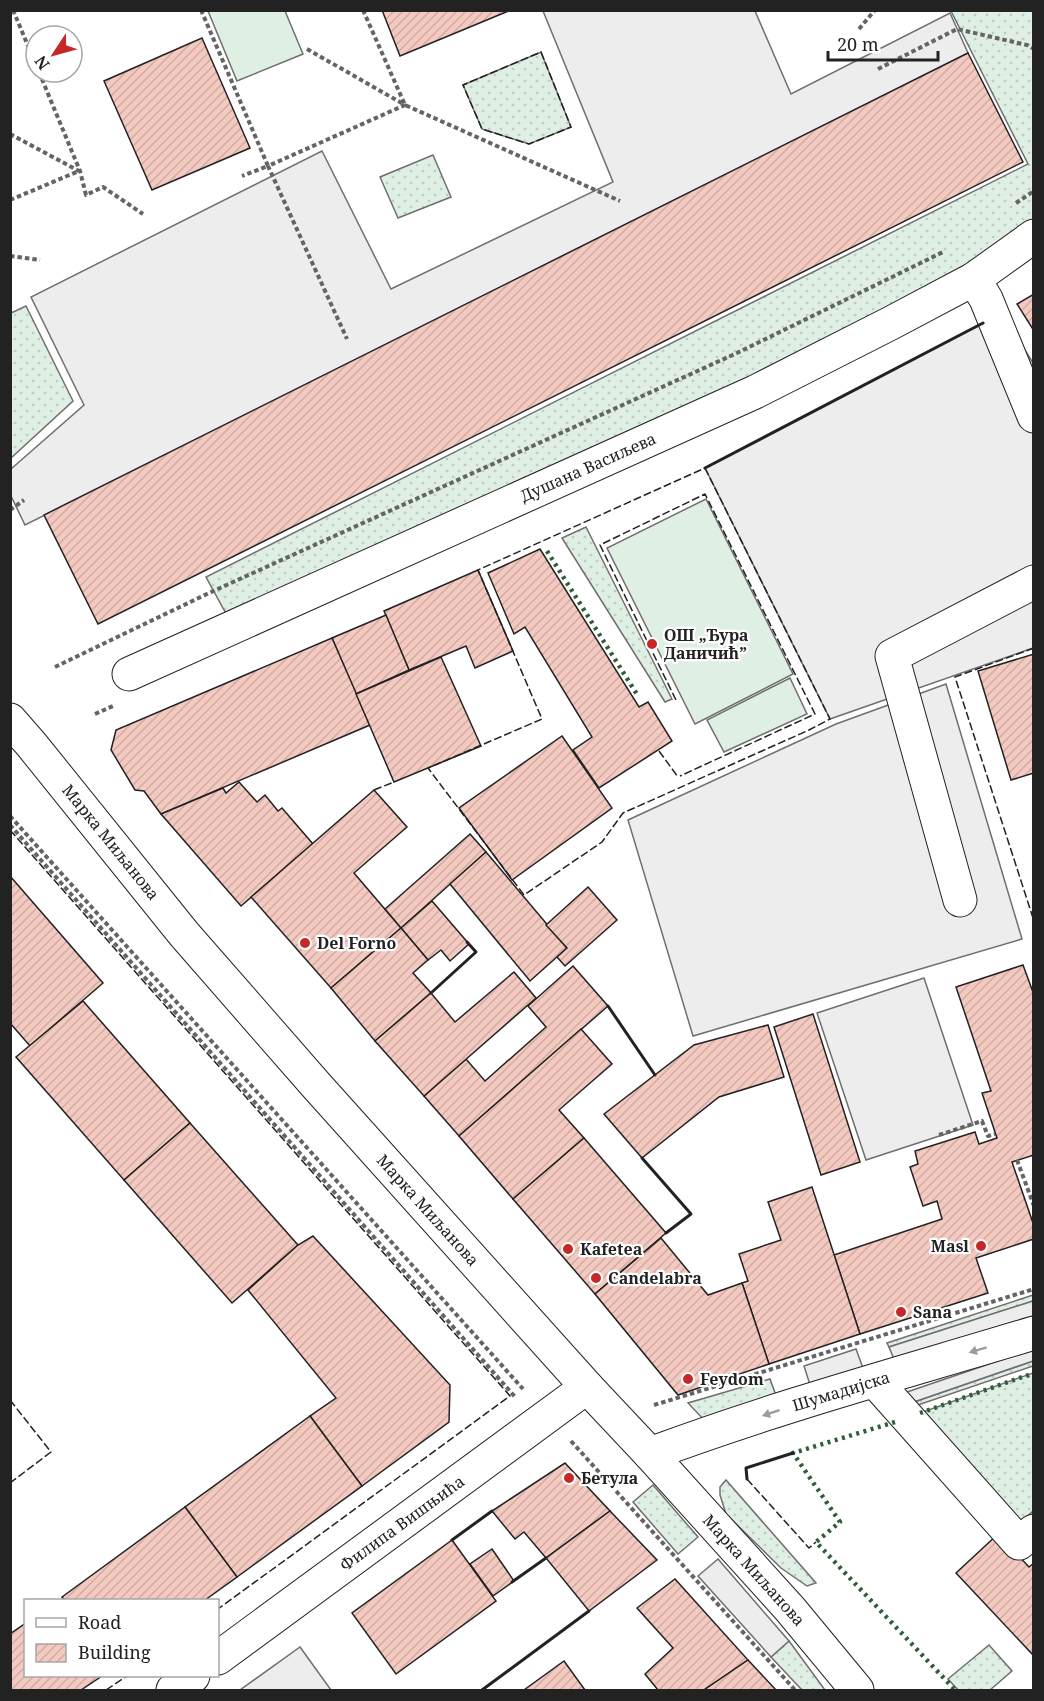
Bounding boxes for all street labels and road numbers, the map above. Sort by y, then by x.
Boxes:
street label: Душана Васиљева [517,427,659,507]
street label: Марка Миљанова [57,779,165,905]
street label: Марка Миљанова [372,1149,484,1271]
street label: Шумадијска [790,1366,892,1416]
street label: Филипа Вишњића [335,1470,469,1576]
street label: Марка Миљанова [698,1509,810,1631]

